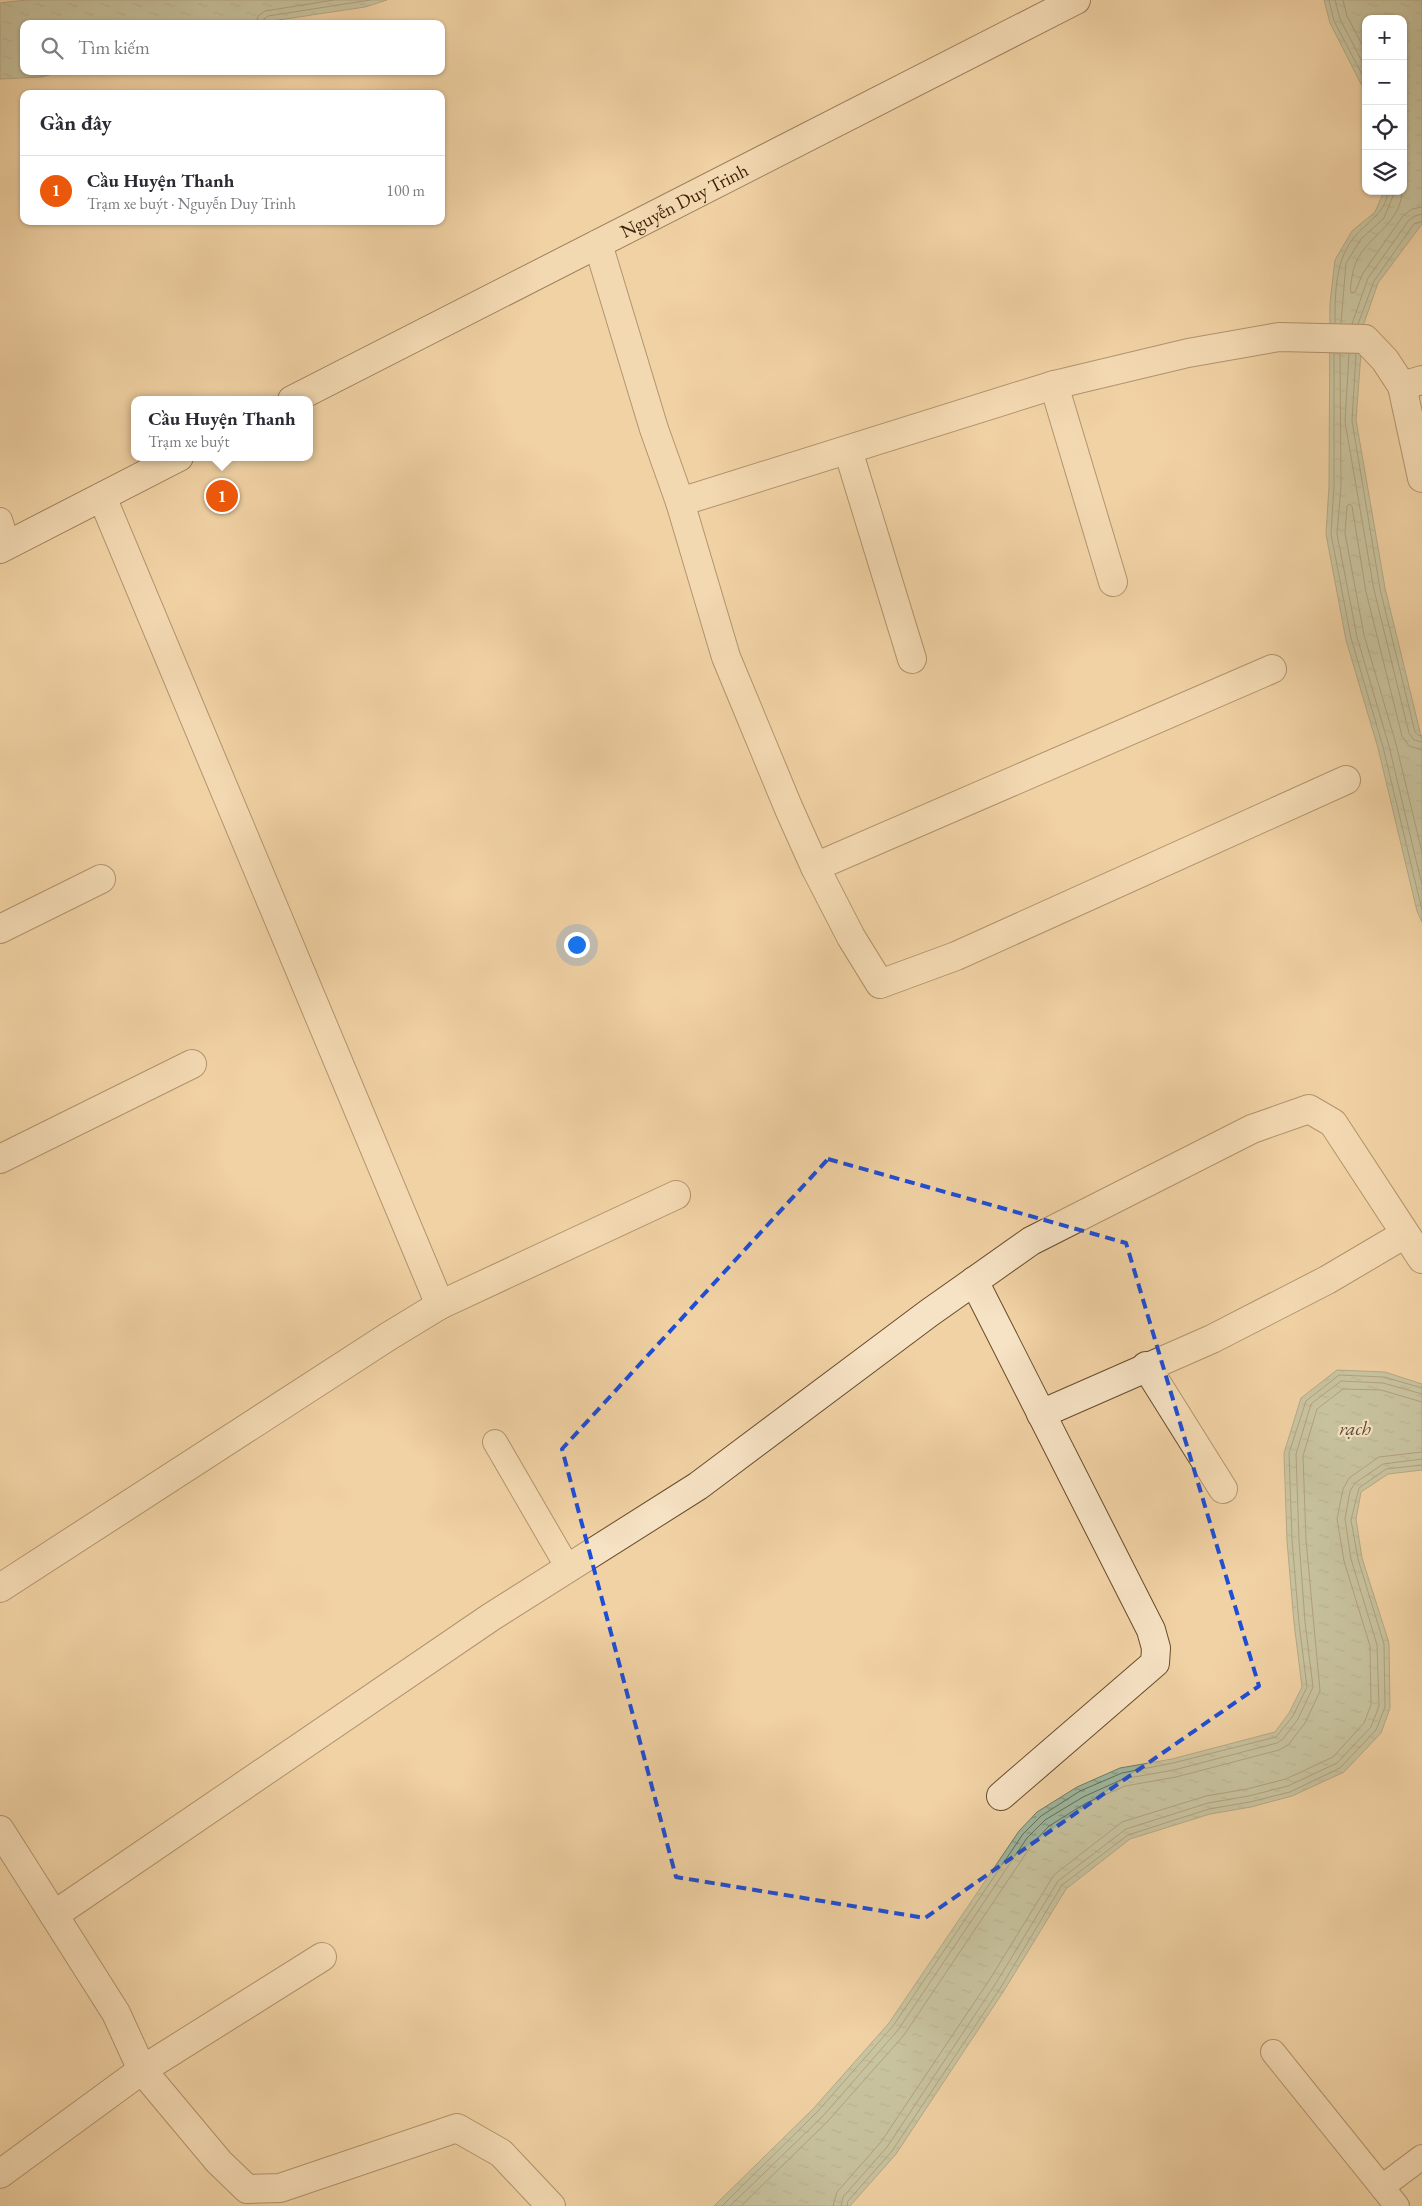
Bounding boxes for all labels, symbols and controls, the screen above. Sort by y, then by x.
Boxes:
map controls [1362,15,1407,195]
button: + [1362,15,1407,60]
search box [20,20,445,75]
icon: search [38,34,66,62]
text: Tìm kiếm [78,35,150,60]
button: − [1362,60,1407,105]
button: locate [1362,105,1407,150]
text: Gần đây [40,109,112,136]
button: layers [1362,150,1407,195]
street label: Nguyễn Duy Trinh [616,157,753,244]
text: Cầu Huyện Thanh [87,168,234,193]
text: 1 [52,180,60,201]
text: 100 m [386,180,425,201]
text: Trạm xe buýt · Nguyễn Duy Trinh [87,193,296,214]
popup [131,396,313,461]
text: Cầu Huyện Thanh [148,406,296,431]
text: Trạm xe buýt [148,431,229,452]
pin: 1 [206,477,238,515]
your location [564,932,590,958]
water label: rạch [1339,1415,1371,1441]

